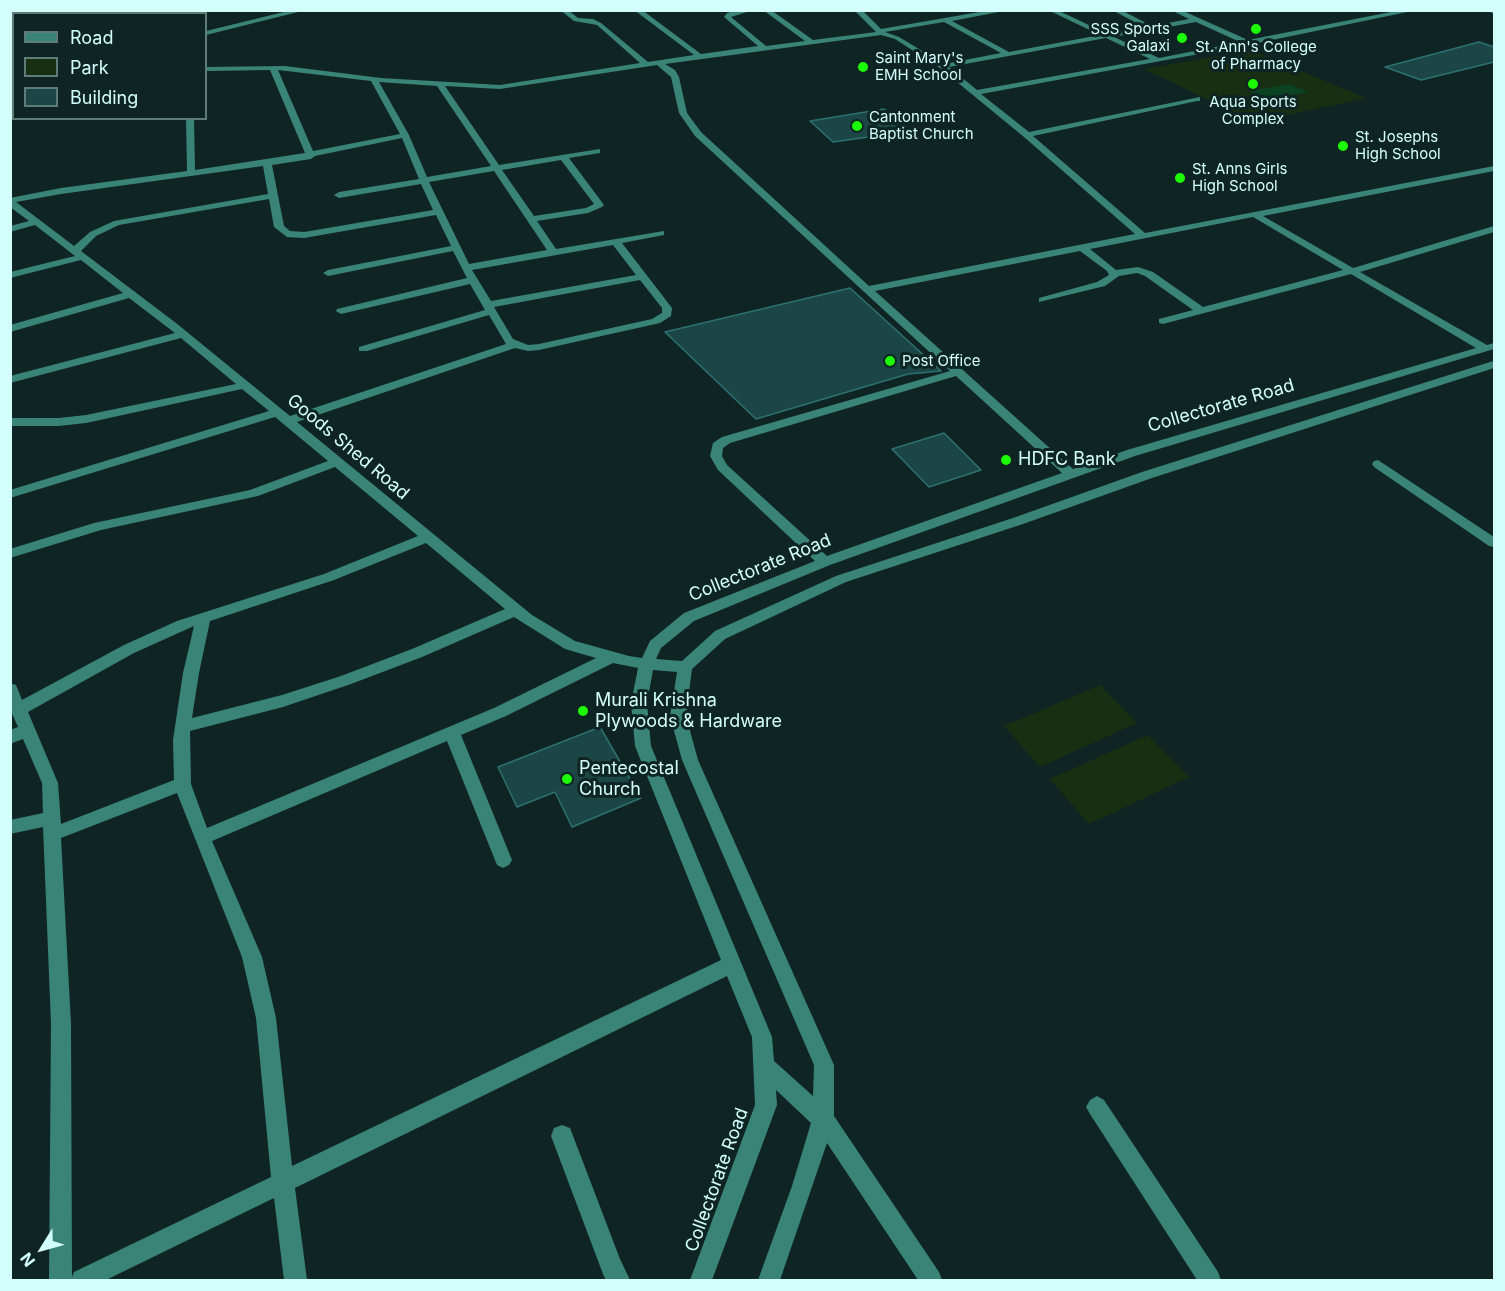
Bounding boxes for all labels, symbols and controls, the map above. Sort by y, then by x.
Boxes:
legend [12,12,207,120]
place label: SSS Sports Galaxi [1091,20,1170,55]
marker: St. Ann's College of Pharmacy [1249,22,1263,36]
text: Road [70,27,113,48]
marker: SSS Sports Galaxi [1175,31,1189,45]
place label: St. Ann's College of Pharmacy [1195,38,1317,73]
place label: Saint Mary's EMH School [875,49,963,84]
text: Park [70,57,109,78]
marker: Saint Mary's EMH School [856,60,870,74]
marker: Aqua Sports Complex [1246,77,1260,91]
text: Building [70,87,138,108]
place label: Aqua Sports Complex [1209,93,1297,128]
place label: Cantonment Baptist Church [869,108,974,143]
marker: Cantonment Baptist Church [850,119,864,133]
place label: St. Josephs High School [1355,128,1441,163]
marker: St. Josephs High School [1336,139,1350,153]
place label: St. Anns Girls High School [1192,160,1288,195]
marker: St. Anns Girls High School [1173,171,1187,185]
place label: Post Office [902,352,980,370]
marker: Post Office [883,354,897,368]
street label: Collectorate Road [1145,375,1297,437]
street label: Goods Shed Road [283,390,413,504]
place label: HDFC Bank [1018,449,1116,471]
marker: HDFC Bank [999,453,1013,467]
street label: Collectorate Road [686,530,834,606]
place label: Murali Krishna Plywoods & Hardware [595,690,782,732]
marker: Murali Krishna Plywoods & Hardware [576,704,590,718]
place label: Pentecostal Church [579,758,679,800]
marker: Pentecostal Church [560,772,574,786]
street label: Collectorate Road [681,1105,753,1255]
north arrow [12,1219,72,1279]
text: N [16,1249,39,1271]

